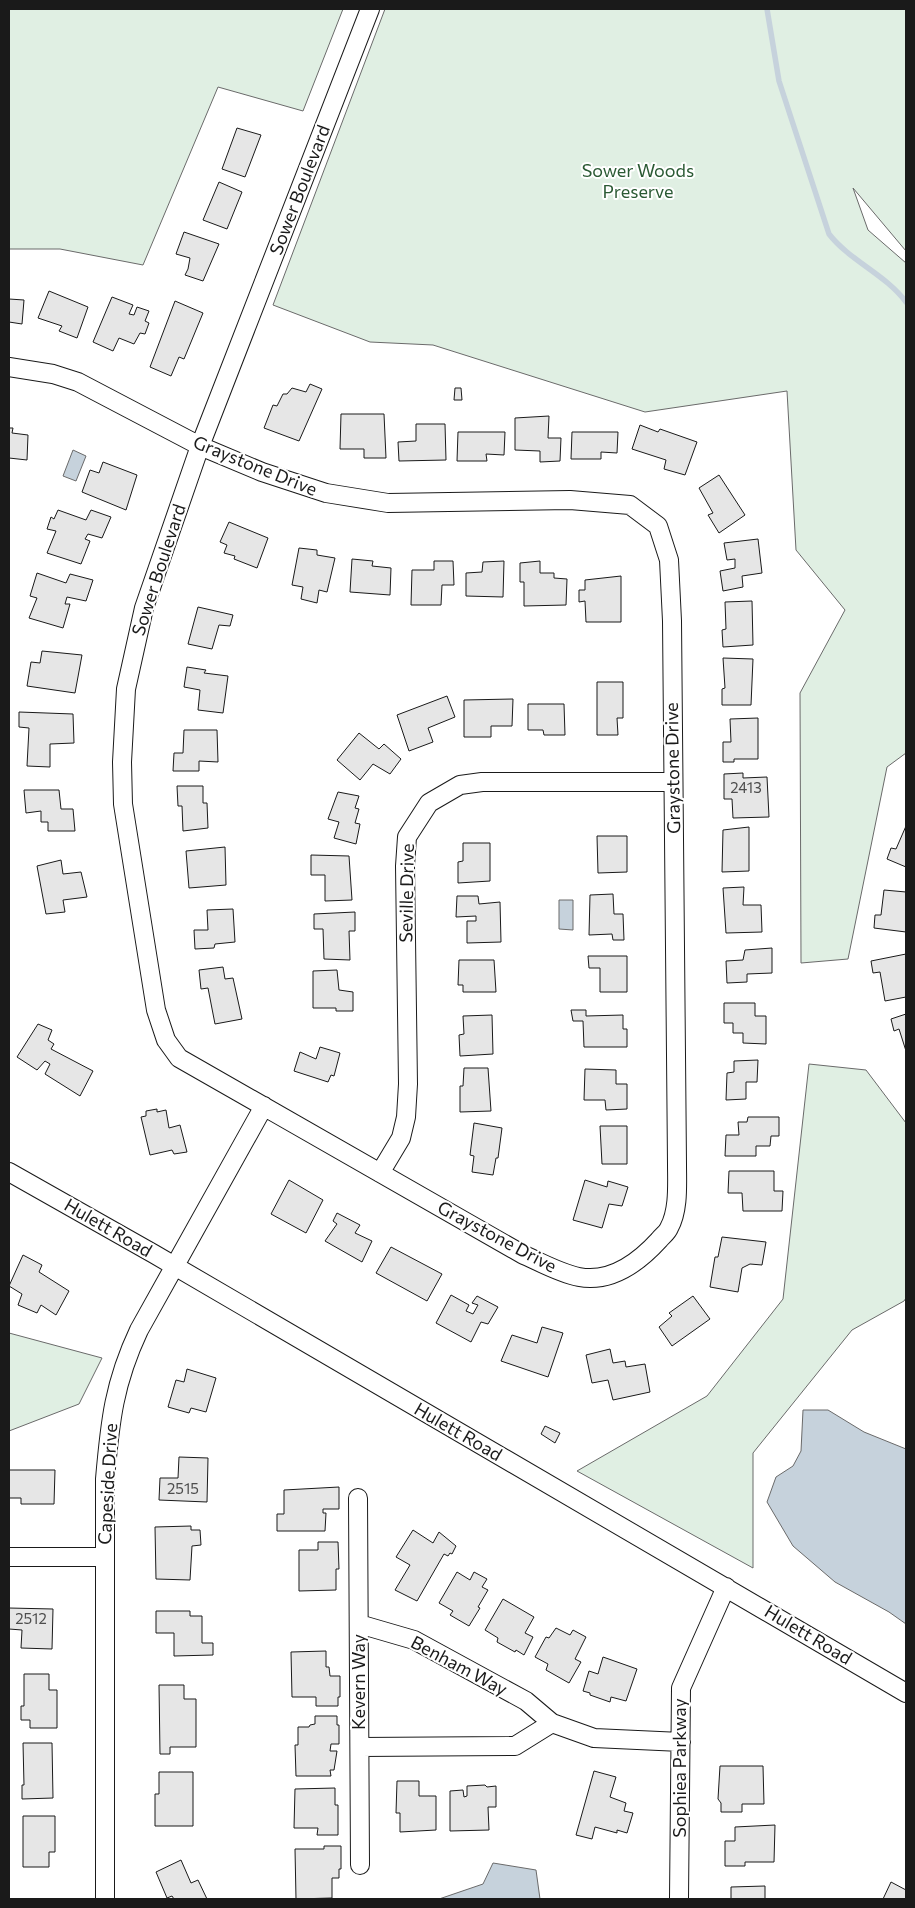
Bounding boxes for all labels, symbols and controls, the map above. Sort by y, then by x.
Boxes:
street label: Sower Boulevard [264,122,334,258]
park label: Sower Woods Preserve [582,159,694,202]
street label: Graystone Drive [190,430,320,500]
street label: Sower Boulevard [126,501,190,638]
street label: Graystone Drive [660,702,684,834]
house number: 2413 [730,778,762,796]
street label: Seville Drive [394,843,418,943]
street label: Hulett Road [61,1193,156,1261]
street label: Graystone Drive [434,1196,561,1277]
street label: Hulett Road [411,1397,506,1465]
street label: Capeside Drive [93,1423,121,1545]
house number: 2515 [167,1479,199,1497]
street label: Hulett Road [761,1600,856,1669]
house number: 2512 [15,1609,47,1627]
street label: Benham Way [407,1630,512,1700]
street label: Kevern Way [347,1634,369,1730]
street label: Sophiea Parkway [668,1698,690,1838]

